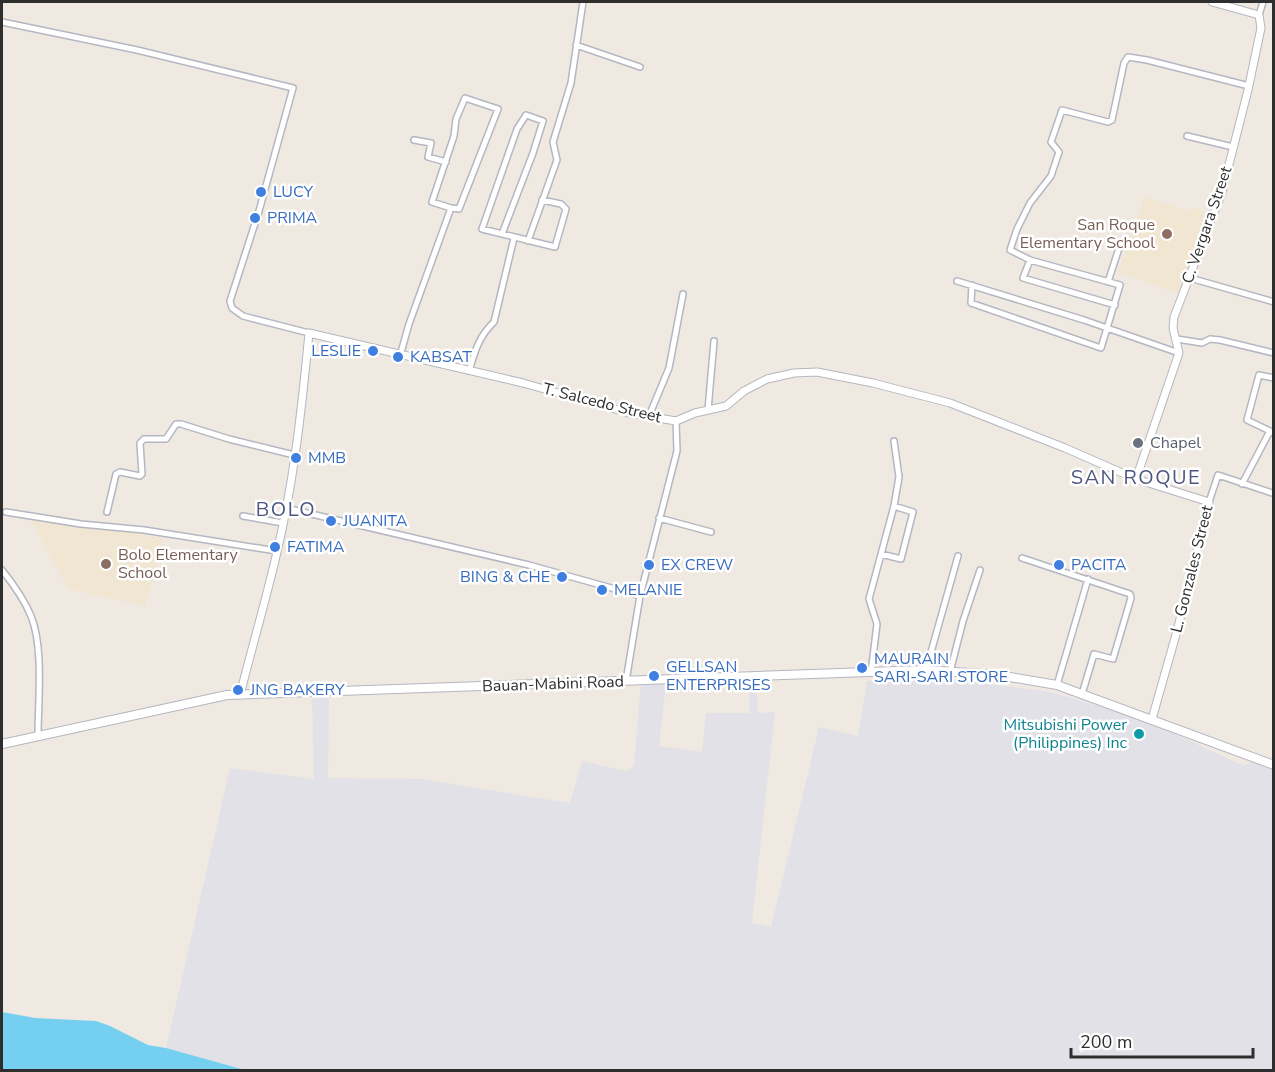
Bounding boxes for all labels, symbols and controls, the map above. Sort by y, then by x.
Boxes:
street label: C. Vergara Street [1177,163,1237,287]
place label: LUCY [273,181,313,203]
marker: LUCY [254,185,268,199]
place label: PRIMA [267,207,318,229]
marker: PRIMA [248,211,262,225]
place label: San Roque Elementary School [1020,214,1155,254]
marker: San Roque Elementary School [1160,227,1174,241]
place label: LESLIE [311,340,361,362]
marker: LESLIE [366,344,380,358]
place label: KABSAT [410,346,472,368]
marker: KABSAT [391,350,405,364]
street label: T. Salcedo Street [541,378,664,428]
place label: Chapel [1150,432,1201,454]
marker: Chapel [1131,436,1145,450]
place label: MMB [308,447,346,469]
marker: MMB [289,451,303,465]
district label: SAN ROQUE [1071,464,1201,491]
district label: BOLO [256,496,316,523]
street label: L. Gonzales Street [1166,503,1219,635]
place label: JUANITA [342,510,408,532]
marker: JUANITA [324,514,338,528]
place label: FATIMA [287,536,345,558]
marker: FATIMA [268,540,282,554]
place label: Bolo Elementary School [118,544,238,584]
place label: EX CREW [661,554,733,576]
place label: PACITA [1071,554,1127,576]
marker: Bolo Elementary School [99,557,113,571]
marker: EX CREW [642,558,656,572]
marker: PACITA [1052,558,1066,572]
place label: BING & CHE [460,566,550,588]
marker: BING & CHE [555,570,569,584]
place label: MELANIE [614,579,682,601]
marker: MELANIE [595,583,609,597]
place label: MAURAIN SARI-SARI STORE [874,648,1008,688]
place label: GELLSAN ENTERPRISES [666,656,771,696]
marker: MAURAIN SARI-SARI STORE [855,661,869,675]
marker: GELLSAN ENTERPRISES [647,669,661,683]
street label: Bauan-Mabini Road [482,671,624,697]
place label: JNG BAKERY [249,679,345,701]
marker: JNG BAKERY [231,683,245,697]
place label: Mitsubishi Power (Philippines) Inc [1004,714,1128,754]
marker: Mitsubishi Power (Philippines) Inc [1132,727,1146,741]
scale bar [1071,1021,1252,1059]
text: 200 m [1080,1030,1132,1054]

